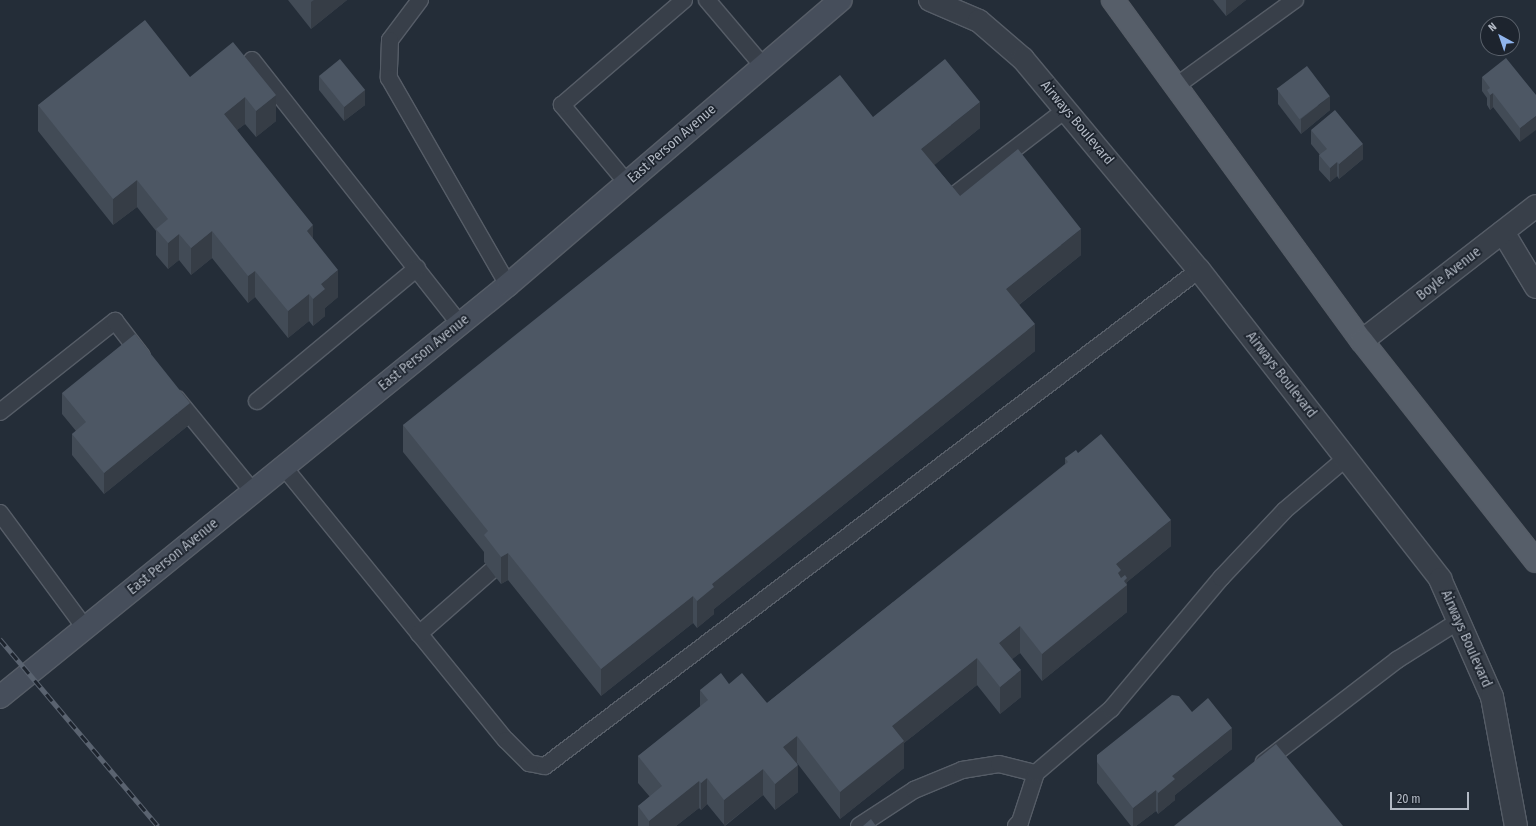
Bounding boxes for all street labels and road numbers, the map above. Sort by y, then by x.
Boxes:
street label: Airways Boulevard [1037,78,1117,168]
street label: East Person Avenue [624,101,720,187]
street label: Boyle Avenue [1413,244,1485,304]
street label: East Person Avenue [375,311,473,395]
street label: Airways Boulevard [1242,329,1320,421]
street label: East Person Avenue [124,515,222,599]
street label: Airways Boulevard [1437,588,1495,690]

